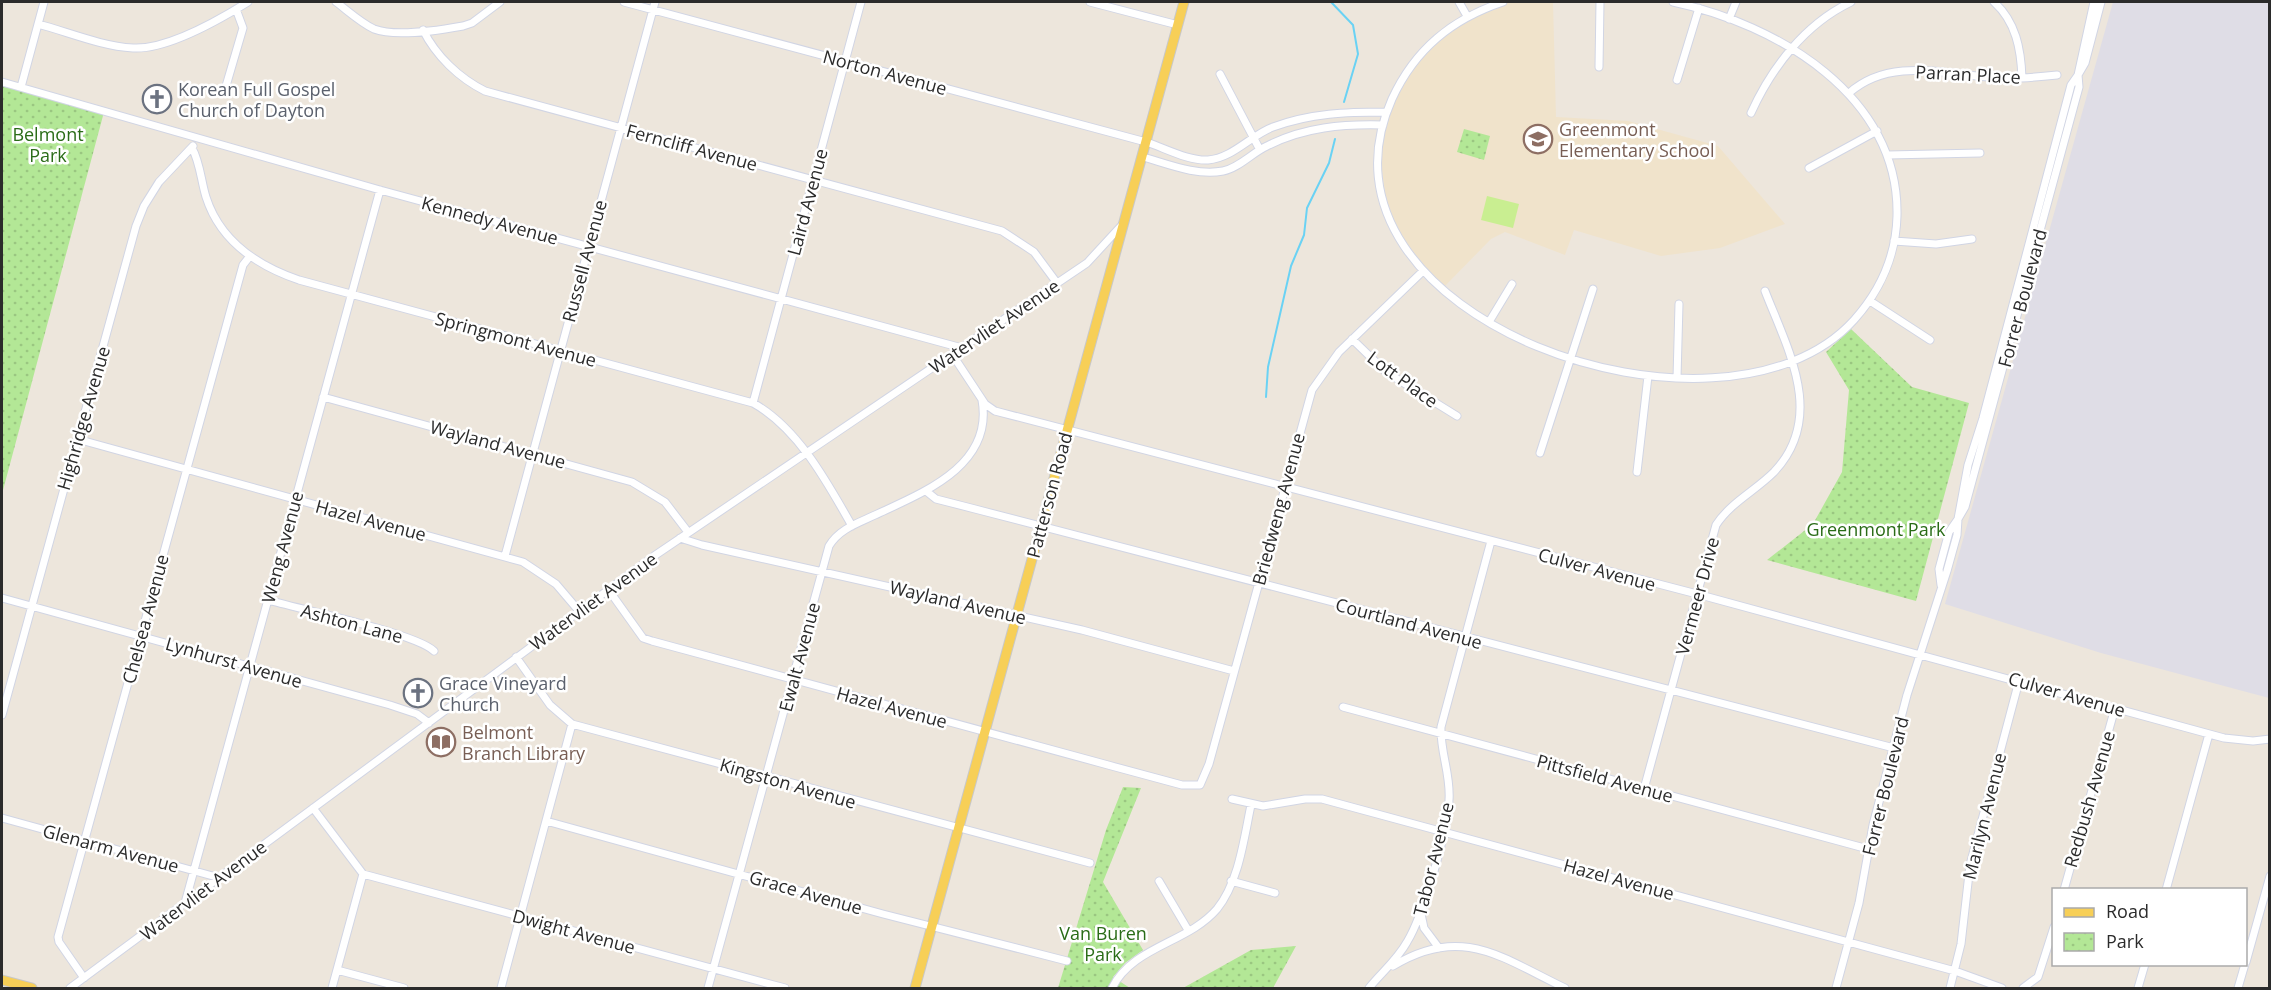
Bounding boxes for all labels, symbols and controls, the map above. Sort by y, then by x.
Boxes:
street label: Norton Avenue [820,44,950,100]
street label: Parran Place [1915,59,2021,89]
place label: Korean Full Gospel Church of Dayton [178,77,335,122]
church icon: Korean Full Gospel Church of Dayton [141,83,173,115]
place label: Greenmont Elementary School [1559,117,1715,162]
street label: Ferncliff Avenue [624,118,760,176]
park label: Belmont Park [12,122,84,167]
school or university icon: Greenmont Elementary School [1522,123,1554,155]
street label: Laird Avenue [781,146,833,258]
street label: Kennedy Avenue [419,190,561,250]
street label: Russell Avenue [556,197,612,325]
street label: Forrer Boulevard [1992,226,2052,370]
street label: Watervliet Avenue [924,273,1064,379]
street label: Springmont Avenue [433,306,599,372]
street label: Highridge Avenue [51,343,115,493]
street label: Lott Place [1363,345,1443,413]
street label: Wayland Avenue [427,414,569,474]
street label: Patterson Road [1021,429,1077,561]
street label: Briedweng Avenue [1246,430,1310,588]
street label: Weng Avenue [256,488,308,606]
street label: Hazel Avenue [313,494,429,546]
park label: Greenmont Park [1807,517,1946,541]
street label: Vermeer Drive [1670,534,1724,658]
street label: Culver Avenue [1536,542,1658,596]
street label: Watervliet Avenue [524,546,662,656]
street label: Chelsea Avenue [116,552,174,686]
street label: Wayland Avenue [887,575,1029,629]
street label: Courtland Avenue [1333,592,1485,654]
street label: Ashton Lane [298,598,406,648]
street label: Ewalt Avenue [773,600,825,714]
street label: Lynhurst Avenue [163,631,305,693]
street label: Culver Avenue [2006,666,2128,722]
place label: Grace Vineyard Church [439,671,567,716]
church icon: Grace Vineyard Church [402,677,434,709]
street label: Hazel Avenue [834,681,950,733]
street label: Forrer Boulevard [1856,714,1914,858]
place label: Belmont Branch Library [462,720,586,765]
library icon: Belmont Branch Library [425,726,457,758]
street label: Redbush Avenue [2058,728,2120,870]
street label: Pittsfield Avenue [1534,748,1676,808]
street label: Marilyn Avenue [1957,750,2011,882]
street label: Kingston Avenue [717,752,859,814]
street label: Tabor Avenue [1407,800,1459,918]
street label: Glenarm Avenue [40,818,182,878]
street label: Watervliet Avenue [135,835,271,945]
street label: Hazel Avenue [1561,853,1677,905]
street label: Grace Avenue [747,864,865,920]
legend [2052,888,2247,966]
text: Road [2106,899,2149,923]
street label: Dwight Avenue [510,903,638,959]
park label: Van Buren Park [1059,921,1147,966]
text: Park [2106,929,2144,953]

